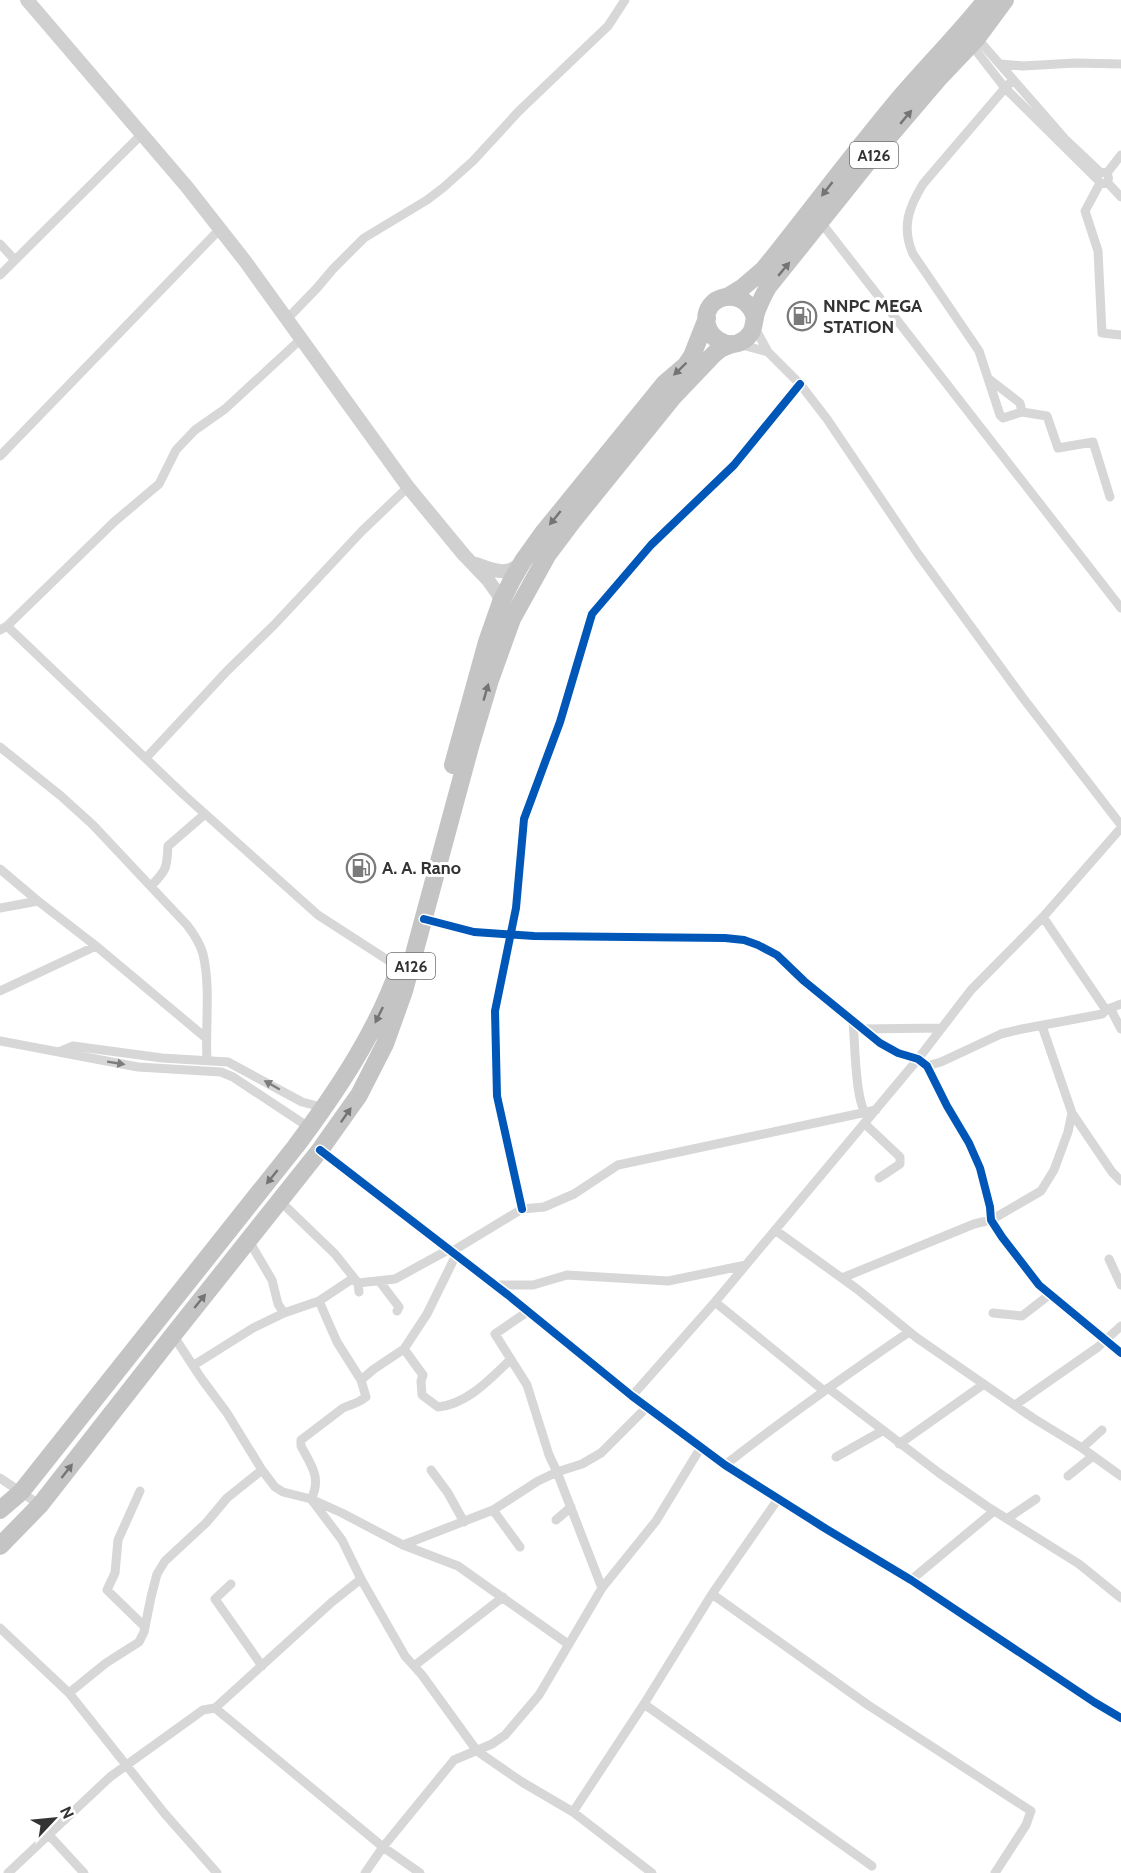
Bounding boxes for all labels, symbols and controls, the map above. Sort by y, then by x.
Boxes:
one-way arrow [899,110,912,125]
road number: A126 [850,142,898,168]
one-way arrow [821,182,833,197]
one-way arrow [777,262,790,277]
place label: NNPC MEGA STATION [823,295,923,338]
fuel station icon: NNPC MEGA STATION [786,300,818,332]
one-way arrow [673,362,688,376]
one-way arrow [549,510,562,525]
one-way arrow [482,683,491,701]
fuel station icon: A. A. Rano [345,852,377,884]
place label: A. A. Rano [382,857,461,879]
road number: A126 [387,953,435,979]
one-way arrow [374,1006,384,1023]
one-way arrow [107,1059,126,1068]
one-way arrow [264,1080,280,1091]
one-way arrow [340,1107,352,1123]
one-way arrow [265,1169,278,1185]
one-way arrow [194,1294,206,1309]
one-way arrow [60,1464,72,1479]
north arrow [24,1789,84,1849]
text: N [56,1803,78,1822]

